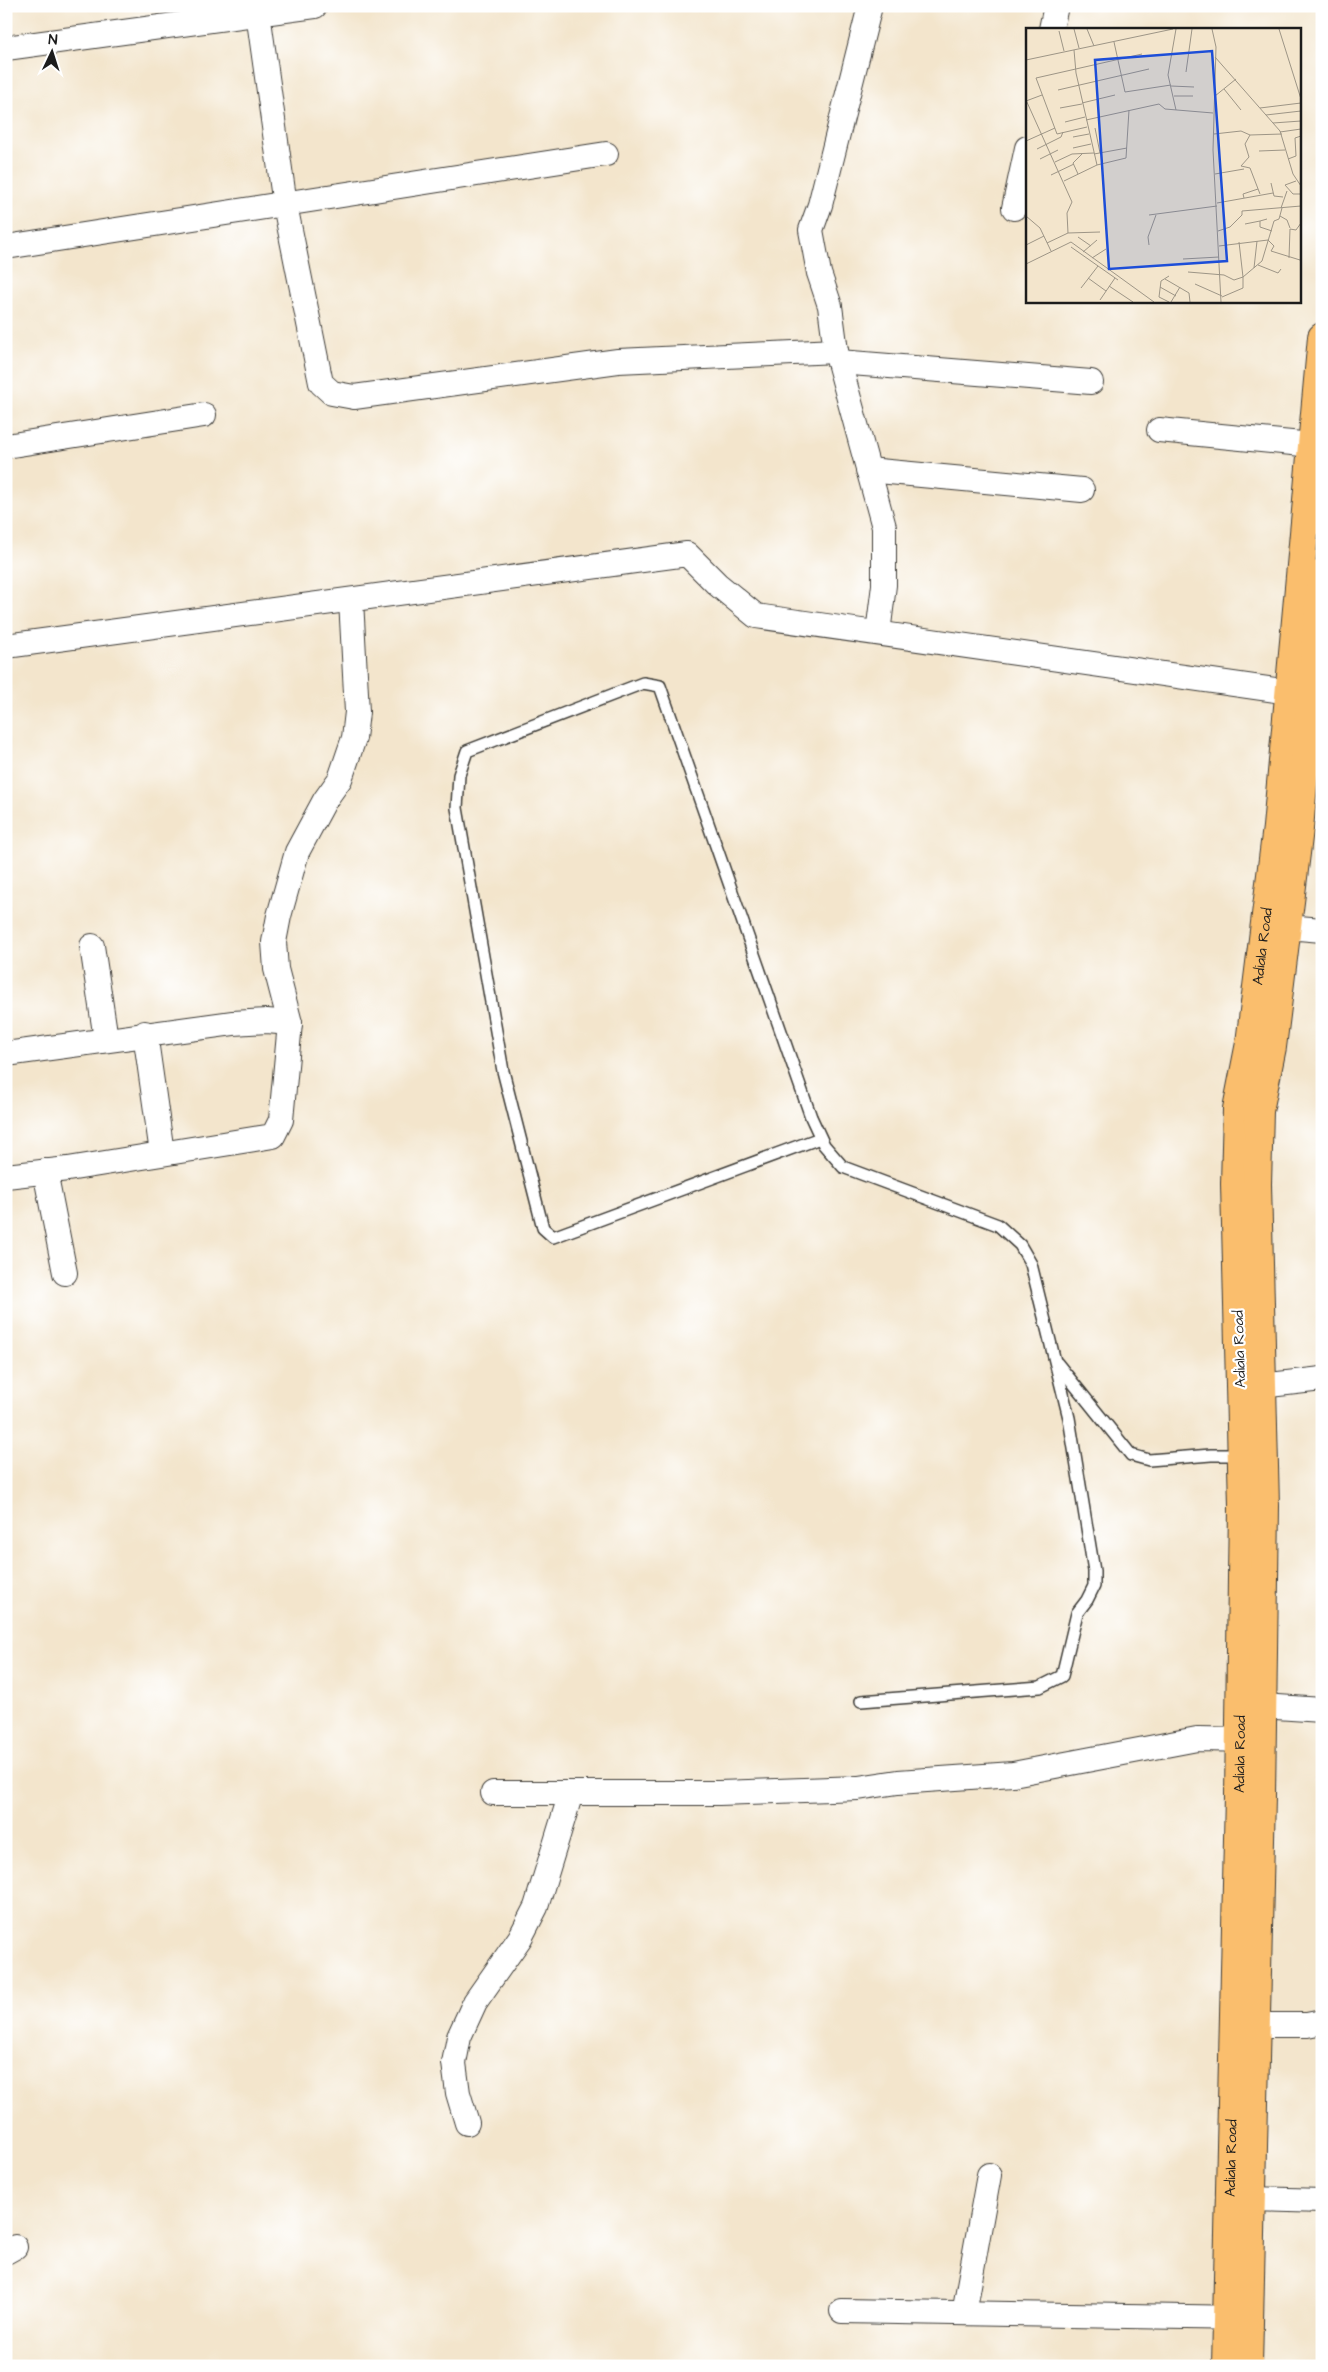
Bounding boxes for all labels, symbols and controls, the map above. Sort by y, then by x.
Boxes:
north arrow [28,28,78,78]
inset map [1026,28,1300,302]
text: N [48,30,58,50]
street label: Adiala Road [1247,906,1278,986]
street label: Adiala Road [1228,1310,1251,1388]
street label: Adiala Road [1229,1715,1251,1793]
street label: Adiala Road [1220,2119,1243,2197]

